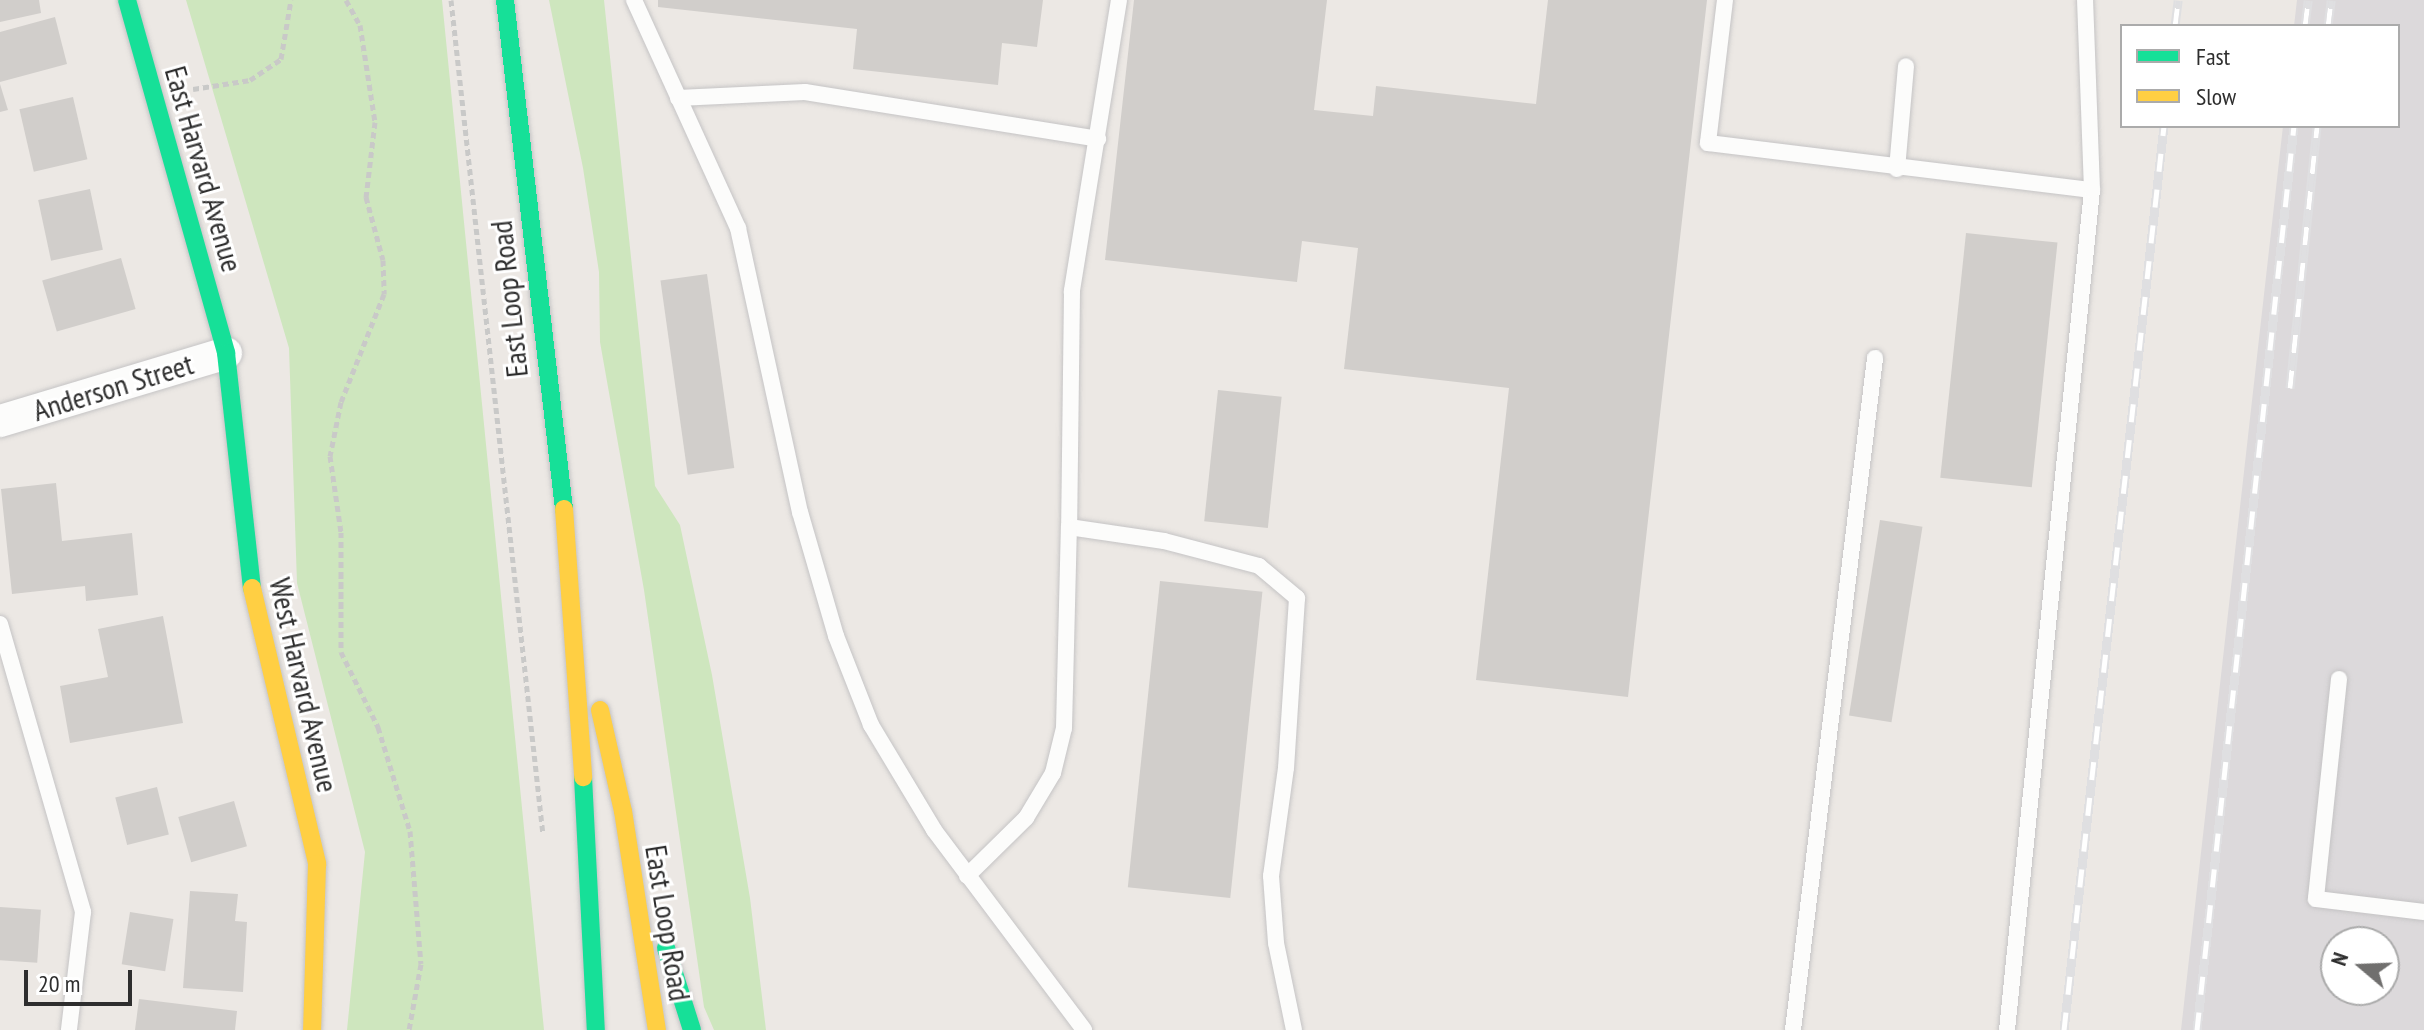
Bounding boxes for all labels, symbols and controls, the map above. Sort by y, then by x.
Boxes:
legend [2120,24,2400,128]
text: Fast [2196,41,2230,72]
street label: East Harvard Avenue [157,62,251,276]
text: Slow [2196,81,2236,112]
street label: East Loop Road [483,219,535,379]
street label: Anderson Street [29,346,197,428]
street label: West Harvard Avenue [262,574,346,796]
street label: East Loop Road [638,843,698,1003]
north arrow [2320,926,2400,1006]
text: N [2324,949,2354,969]
scale bar [28,954,136,1004]
text: 20 m [38,968,80,999]

